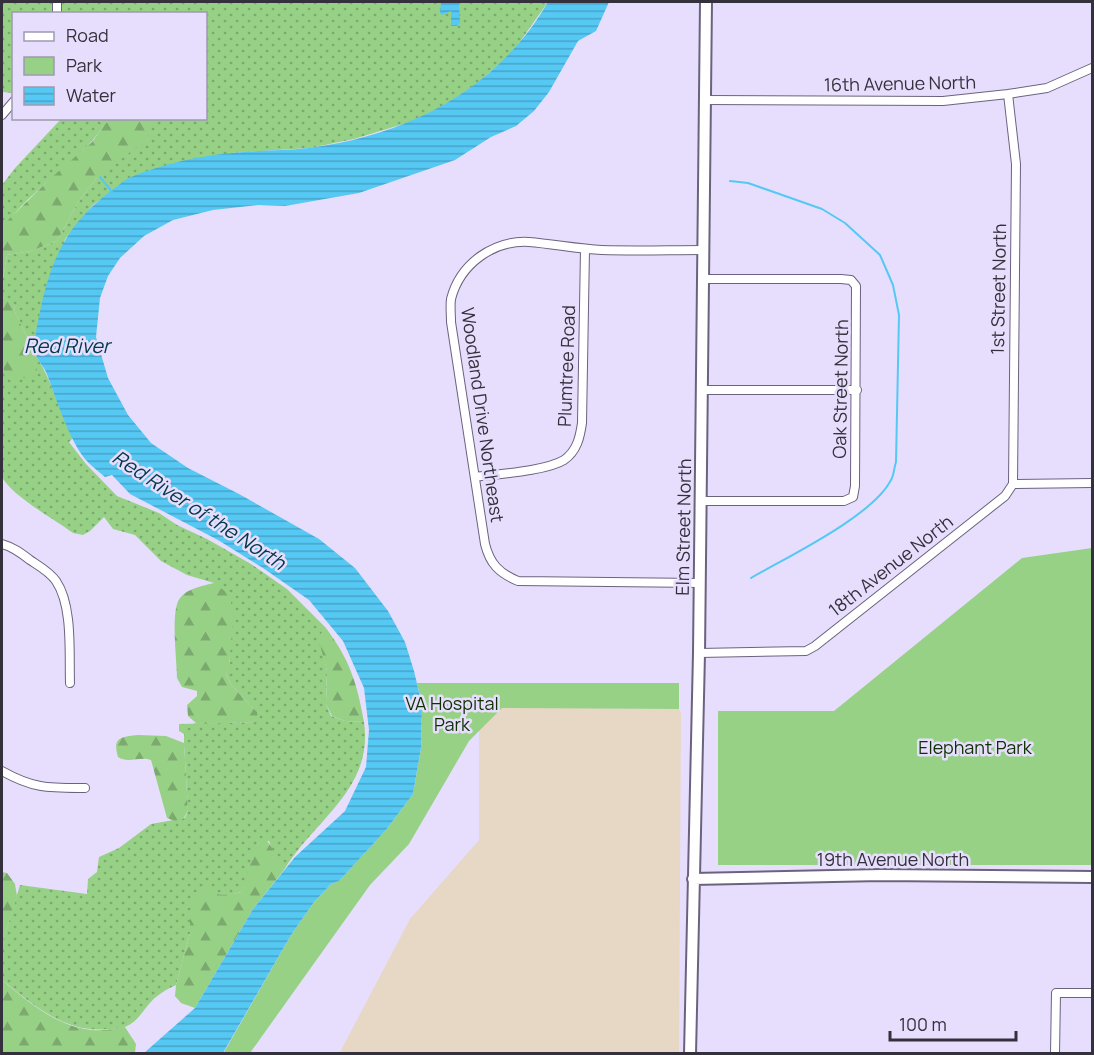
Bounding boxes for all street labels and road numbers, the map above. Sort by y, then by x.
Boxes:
street label: 16th Avenue North [824,70,976,96]
street label: 1st Street North [985,223,1011,355]
street label: Plumtree Road [552,305,580,427]
street label: Woodland Drive Northeast [456,306,510,524]
street label: Oak Street North [827,319,853,459]
street label: Elm Street North [670,458,696,596]
street label: 18th Avenue North [823,509,957,621]
street label: 19th Avenue North [817,847,969,871]

